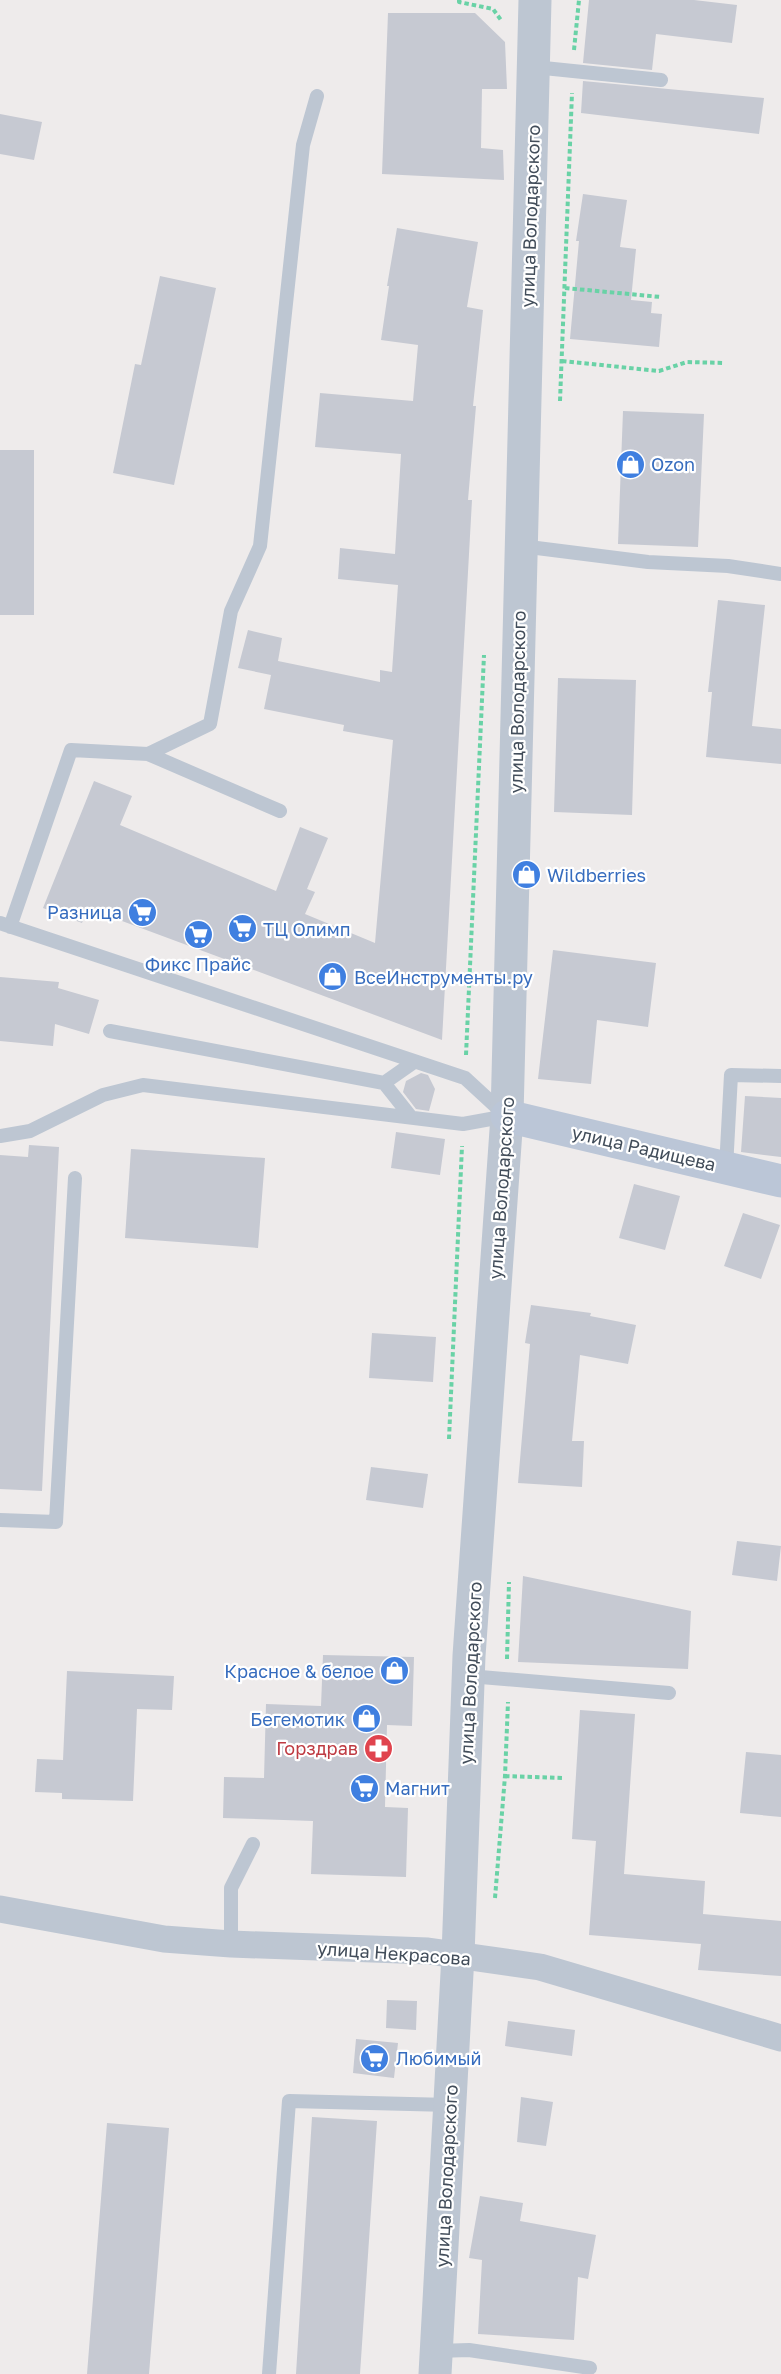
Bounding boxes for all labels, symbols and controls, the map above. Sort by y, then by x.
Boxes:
street label: улица Володарского [516,124,544,308]
shop icon: Ozon [614,448,646,480]
place label: Ozon [651,453,695,475]
street label: улица Володарского [504,610,530,794]
shop icon: Wildberries [510,859,542,891]
place label: Wildberries [547,864,646,886]
supermarket icon: Разница [127,896,159,928]
place label: Разница [47,901,122,923]
supermarket icon: ТЦ Олимп [226,913,258,945]
place label: ТЦ Олимп [263,918,350,940]
supermarket icon: Фикс Прайс [182,919,214,951]
place label: Фикс Прайс [145,953,251,975]
shop icon: ВсеИнструменты.ру [317,961,349,993]
place label: ВсеИнструменты.ру [354,966,533,988]
street label: улица Володарского [484,1096,518,1280]
street label: улица Радищева [570,1121,718,1175]
street label: улица Володарского [454,1581,486,1765]
shop icon: Красное & белое [379,1655,411,1687]
place label: Красное & белое [224,1660,374,1682]
shop icon: Бегемотик [350,1703,382,1735]
place label: Бегемотик [250,1708,345,1730]
pharmacy icon: Горздрав [363,1732,395,1764]
place label: Горздрав [276,1737,358,1759]
supermarket icon: Магнит [348,1772,380,1804]
place label: Магнит [385,1777,450,1799]
street label: улица Некрасова [316,1937,472,1969]
supermarket icon: Любимый [359,2042,391,2074]
place label: Любимый [396,2047,482,2069]
street label: улица Володарского [430,2084,462,2268]

